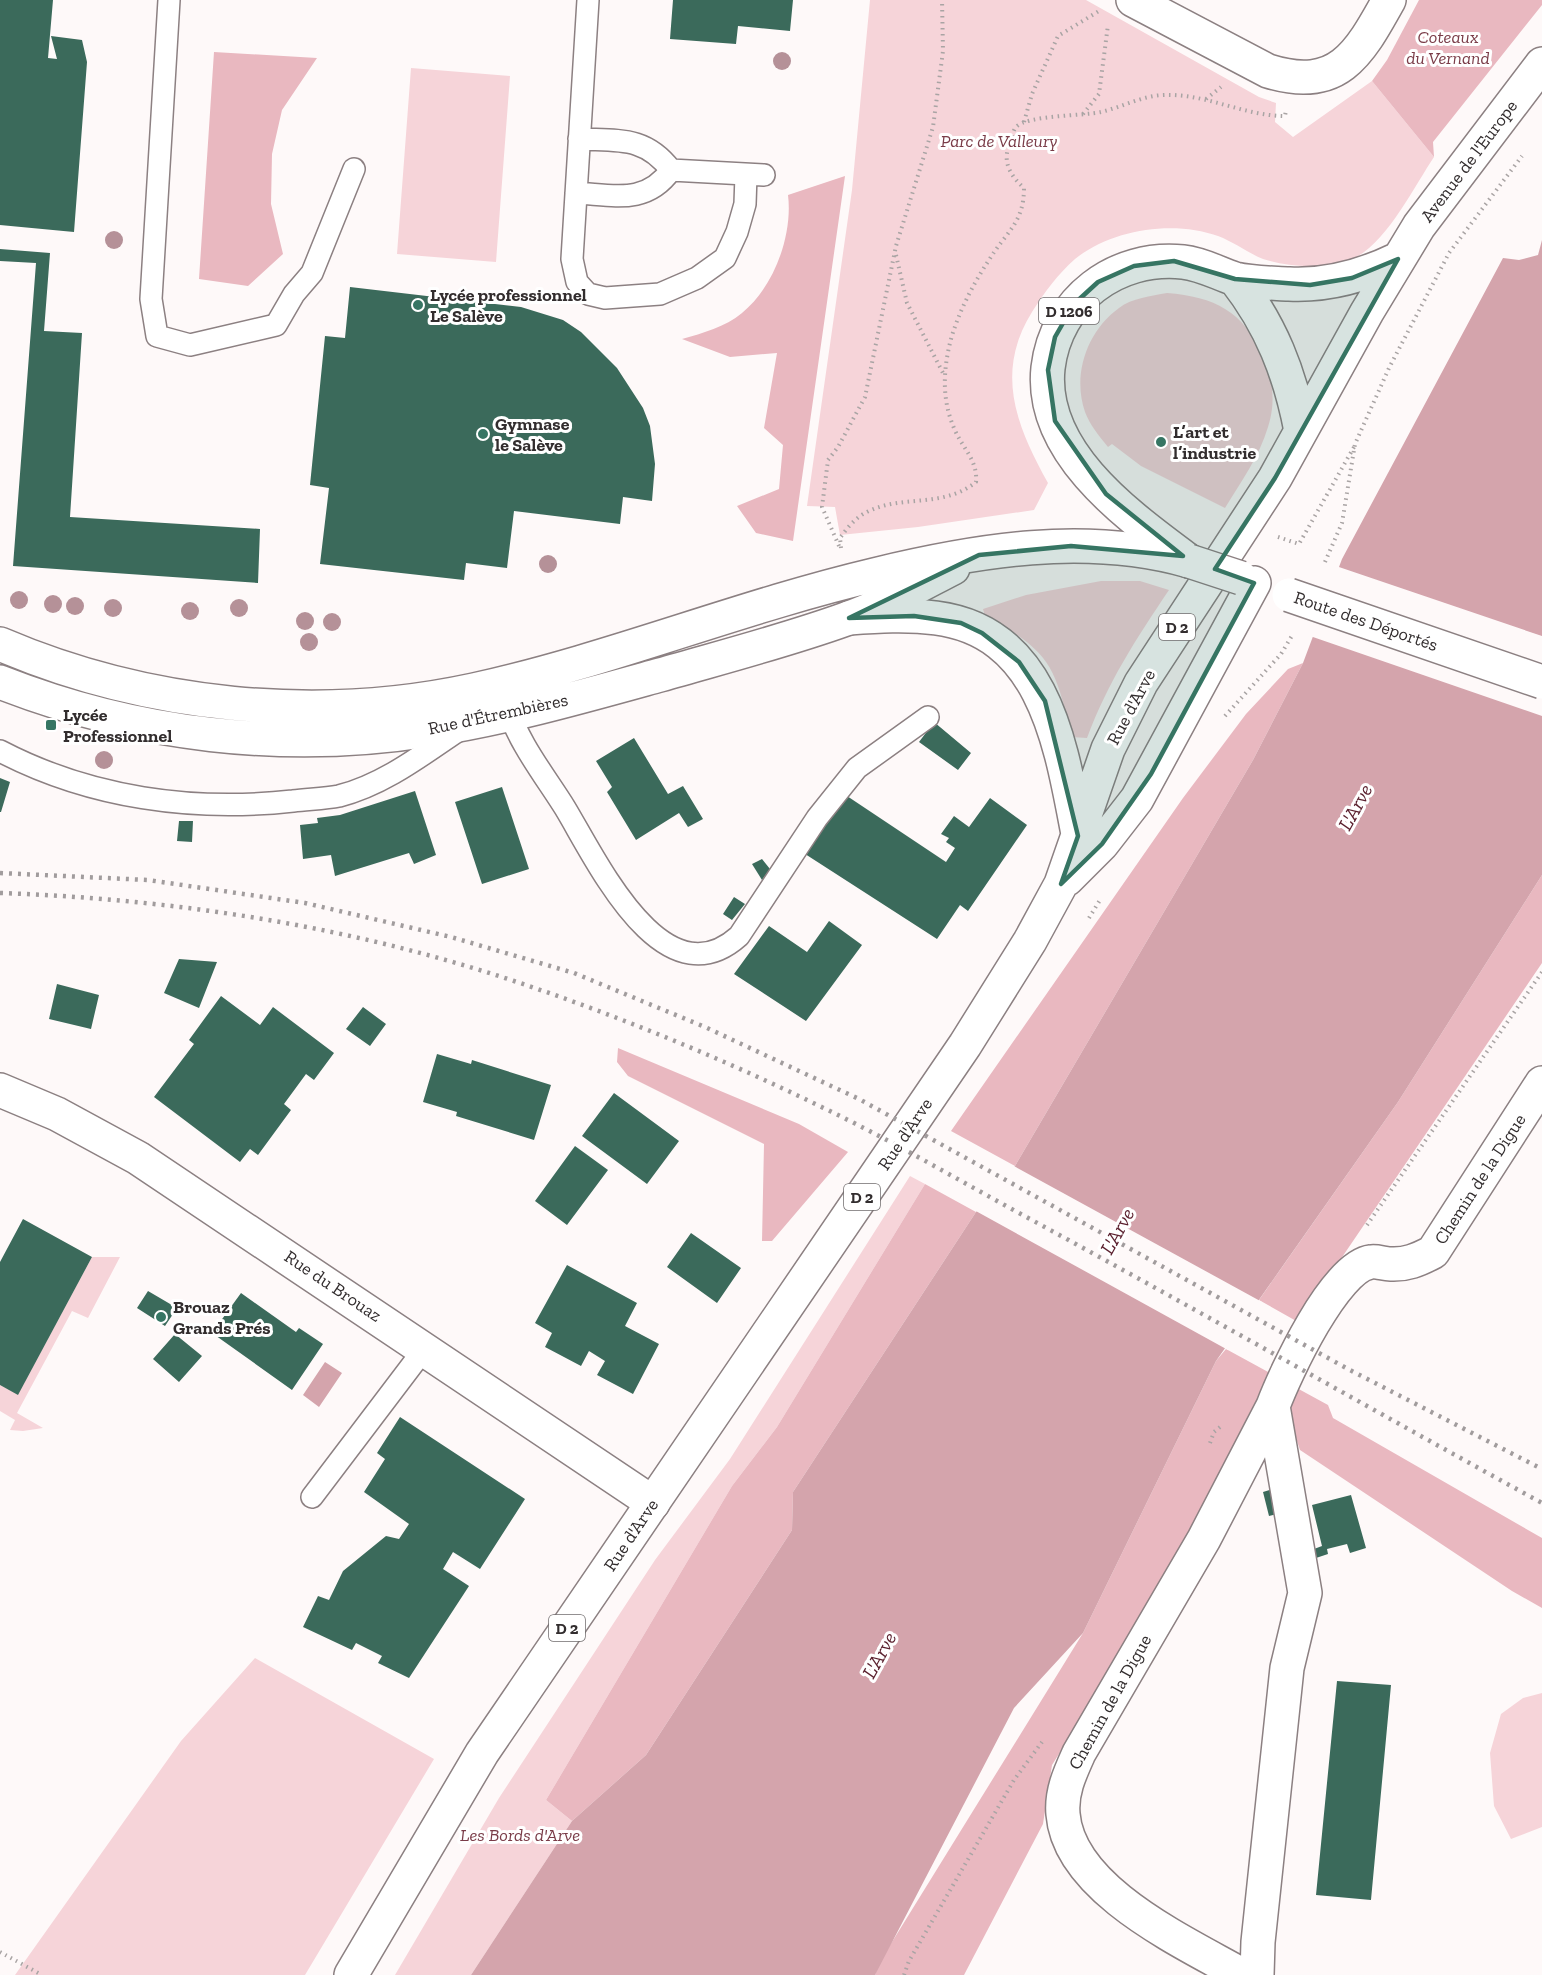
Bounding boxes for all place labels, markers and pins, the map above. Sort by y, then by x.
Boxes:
place label: Lycée professionnel Le Salève [430,284,587,327]
marker: Lycée professionnel Le Salève [411,298,425,312]
place label: Gymnase le Salève [495,413,570,456]
place label: L’art et l’industrie [1173,421,1257,464]
marker: Gymnase le Salève [476,427,490,441]
marker: L’art et l’industrie [1154,435,1168,449]
place label: Lycée Professionnel [63,704,172,747]
marker: Lycée Professionnel [44,718,58,732]
place label: Brouaz Grands Prés [173,1296,271,1339]
marker: Brouaz Grands Prés [154,1310,168,1324]

